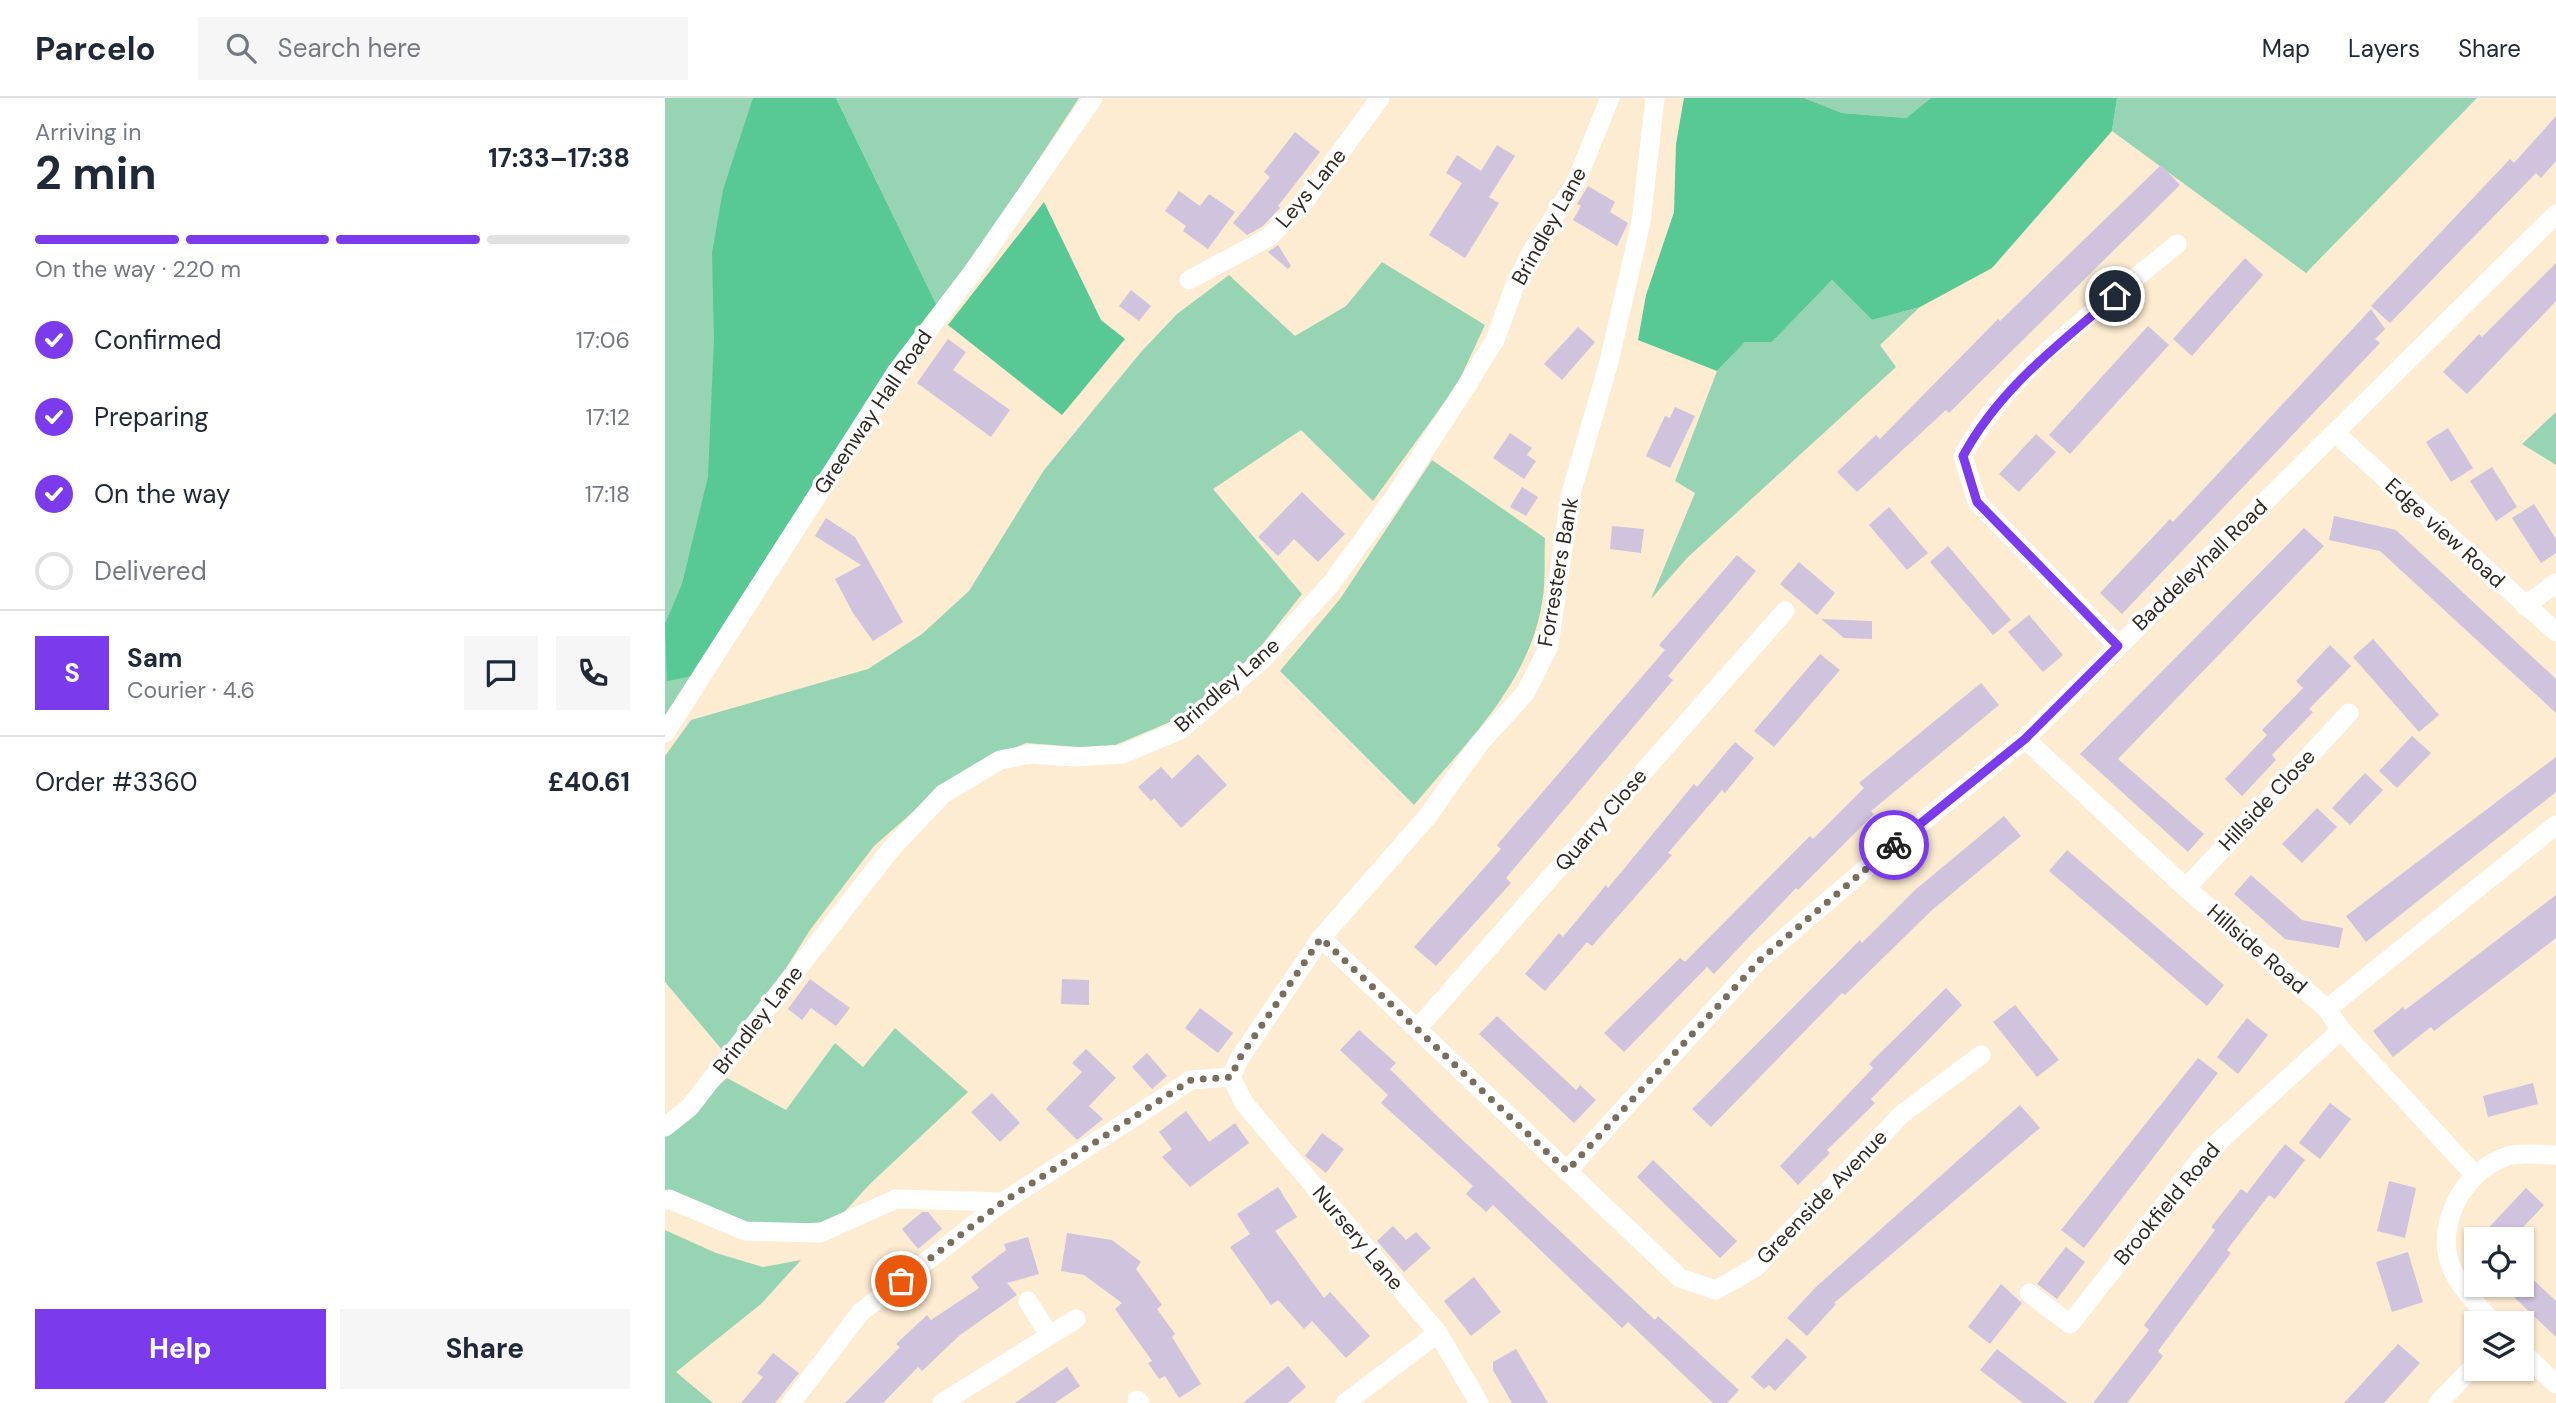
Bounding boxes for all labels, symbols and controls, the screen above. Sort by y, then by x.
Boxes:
search box [198,17,688,80]
text: Parcelo [35,27,156,70]
icon: search [222,29,260,67]
text: Search here [278,31,421,65]
text: Map [2262,33,2310,64]
text: Layers [2348,33,2420,64]
text: Share [2458,33,2521,64]
text: Arriving in [35,117,141,147]
text: 17:33–17:38 [488,141,630,175]
street label: Leys Lane [1269,142,1353,234]
text: 2 min [35,143,157,203]
street label: Brindley Lane [1505,162,1593,290]
text: On the way · 220 m [35,254,241,284]
pin [2085,266,2145,326]
icon: home [2096,277,2134,315]
icon: check [35,321,73,359]
text: Confirmed [94,323,221,357]
street label: Greenway Hall Road [807,324,939,500]
text: 17:06 [576,325,630,355]
icon: check [35,398,73,436]
text: Preparing [94,400,209,434]
text: 17:12 [585,402,630,432]
street label: Edge view Road [2379,472,2511,594]
icon: check [35,475,73,513]
text: On the way [94,477,230,511]
text: 17:18 [585,479,630,509]
street label: Baddeleyhall Road [2126,493,2274,637]
street label: Forresters Bank [1531,495,1585,649]
text: Delivered [94,554,207,588]
street label: Brindley Lane [1169,632,1286,738]
button: chat [464,636,538,710]
button: phone [556,636,630,710]
text: Sam [127,641,182,675]
text: S [64,656,80,690]
text: Courier · 4.6 [127,675,255,705]
street label: Hillside Close [2213,743,2321,857]
street label: Quarry Close [1549,763,1653,877]
text: Order #3360 [35,765,198,799]
text: £40.61 [548,765,630,799]
courier [1859,810,1929,880]
icon: bike [1875,826,1913,864]
street label: Hillside Road [2201,898,2313,1000]
street label: Brindley Lane [707,960,809,1080]
street label: Greenside Avenue [1751,1124,1894,1270]
street label: Brookfield Road [2108,1137,2226,1271]
street label: Nursery Lane [1306,1180,1410,1296]
map controls [2464,1227,2534,1381]
button: locate [2464,1227,2534,1297]
pin [871,1251,931,1311]
icon: bag [882,1262,920,1300]
button: Help [35,1309,326,1389]
button: Share [340,1309,630,1389]
button: layers [2464,1311,2534,1381]

